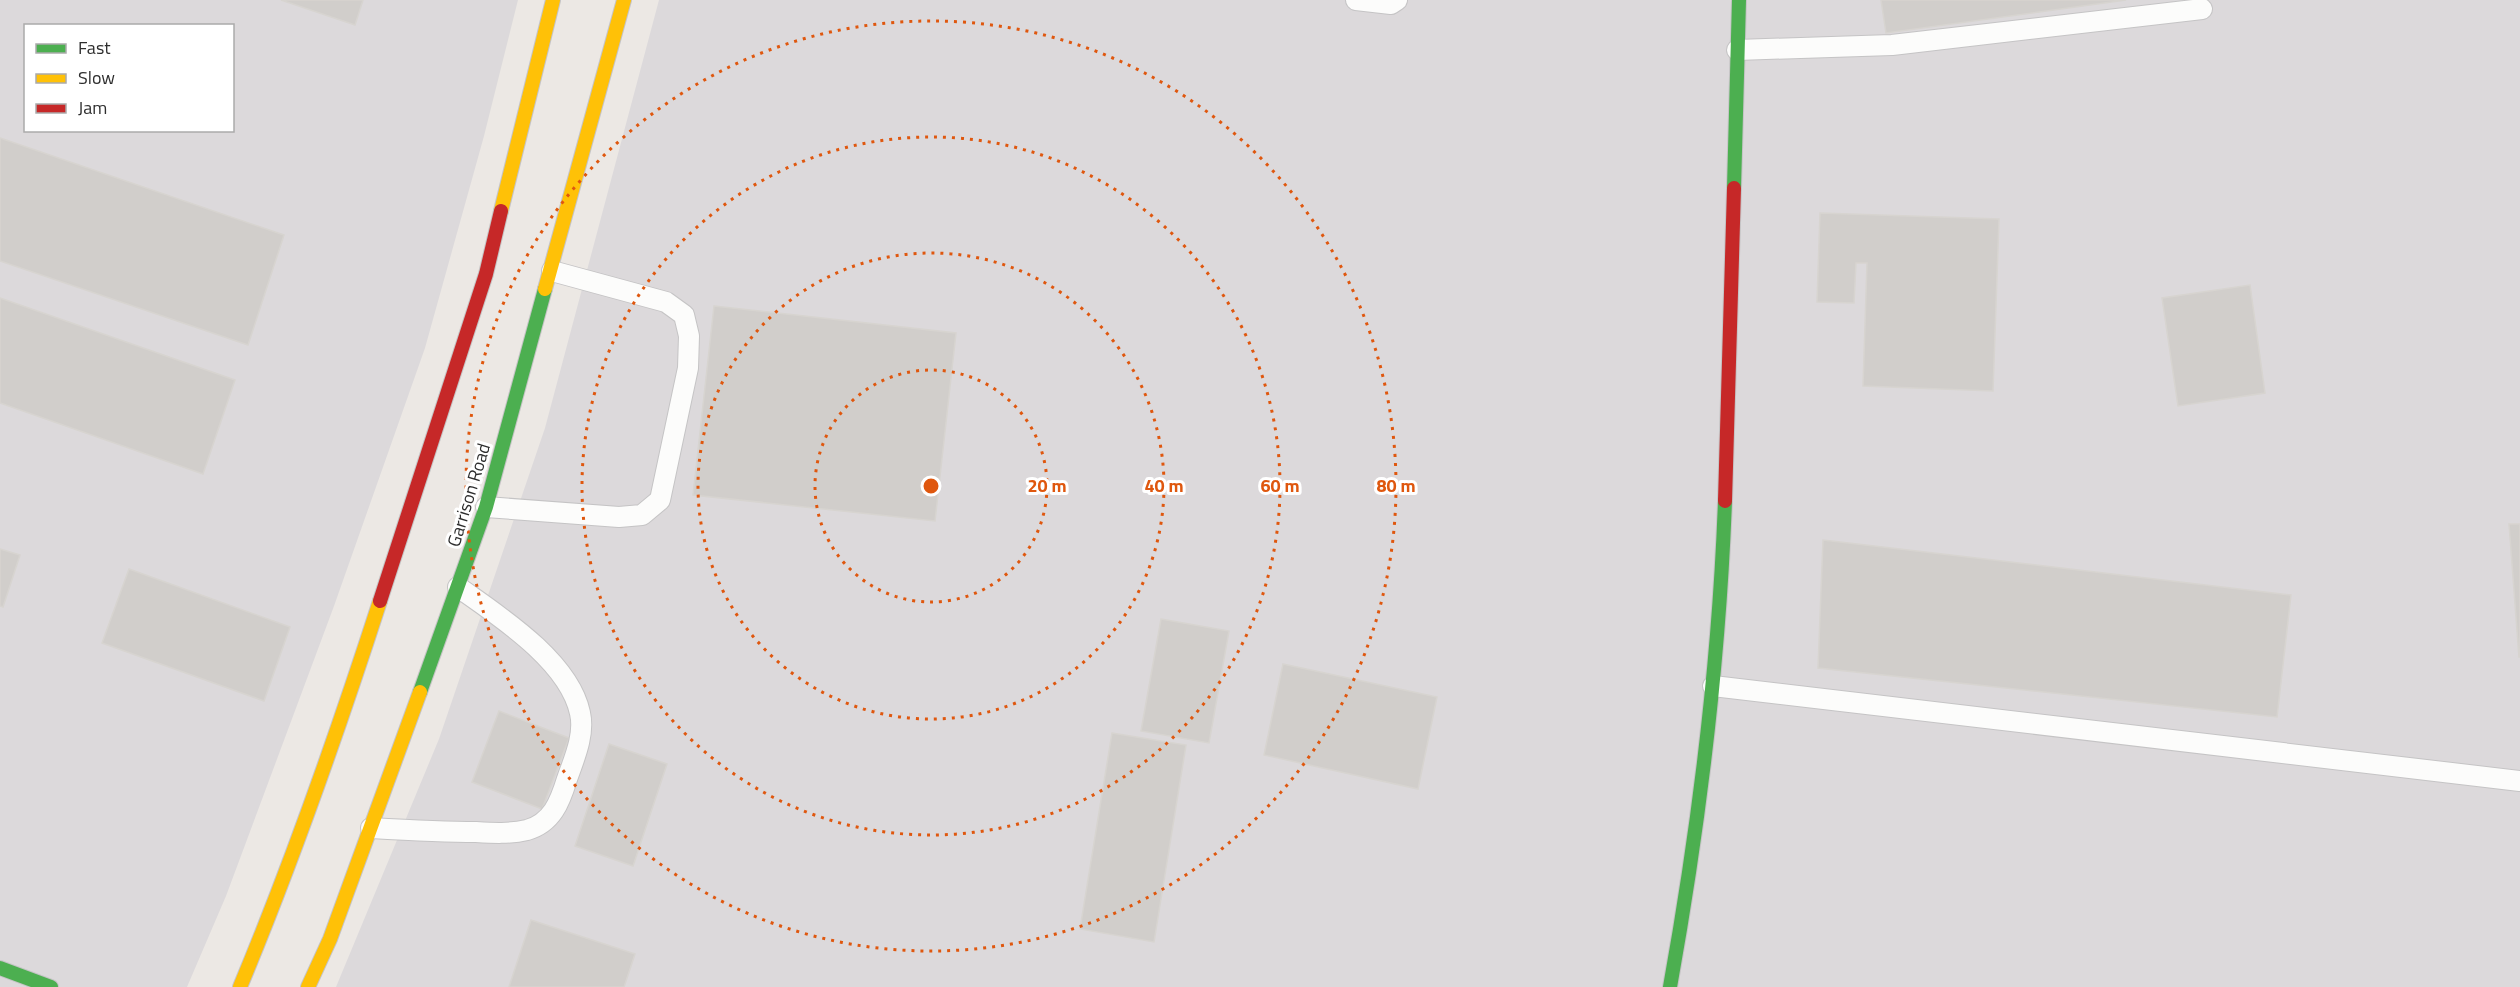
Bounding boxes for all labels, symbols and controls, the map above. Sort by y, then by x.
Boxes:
legend [24,24,234,132]
text: Fast [78,34,111,61]
text: Slow [78,64,115,91]
text: Jam [78,94,107,121]
street label: Garrison Road [440,440,497,550]
text: 20 m [1027,472,1067,499]
text: 40 m [1144,472,1184,499]
text: 60 m [1260,472,1300,499]
text: 80 m [1376,472,1416,499]
centre of rings [921,476,941,496]

